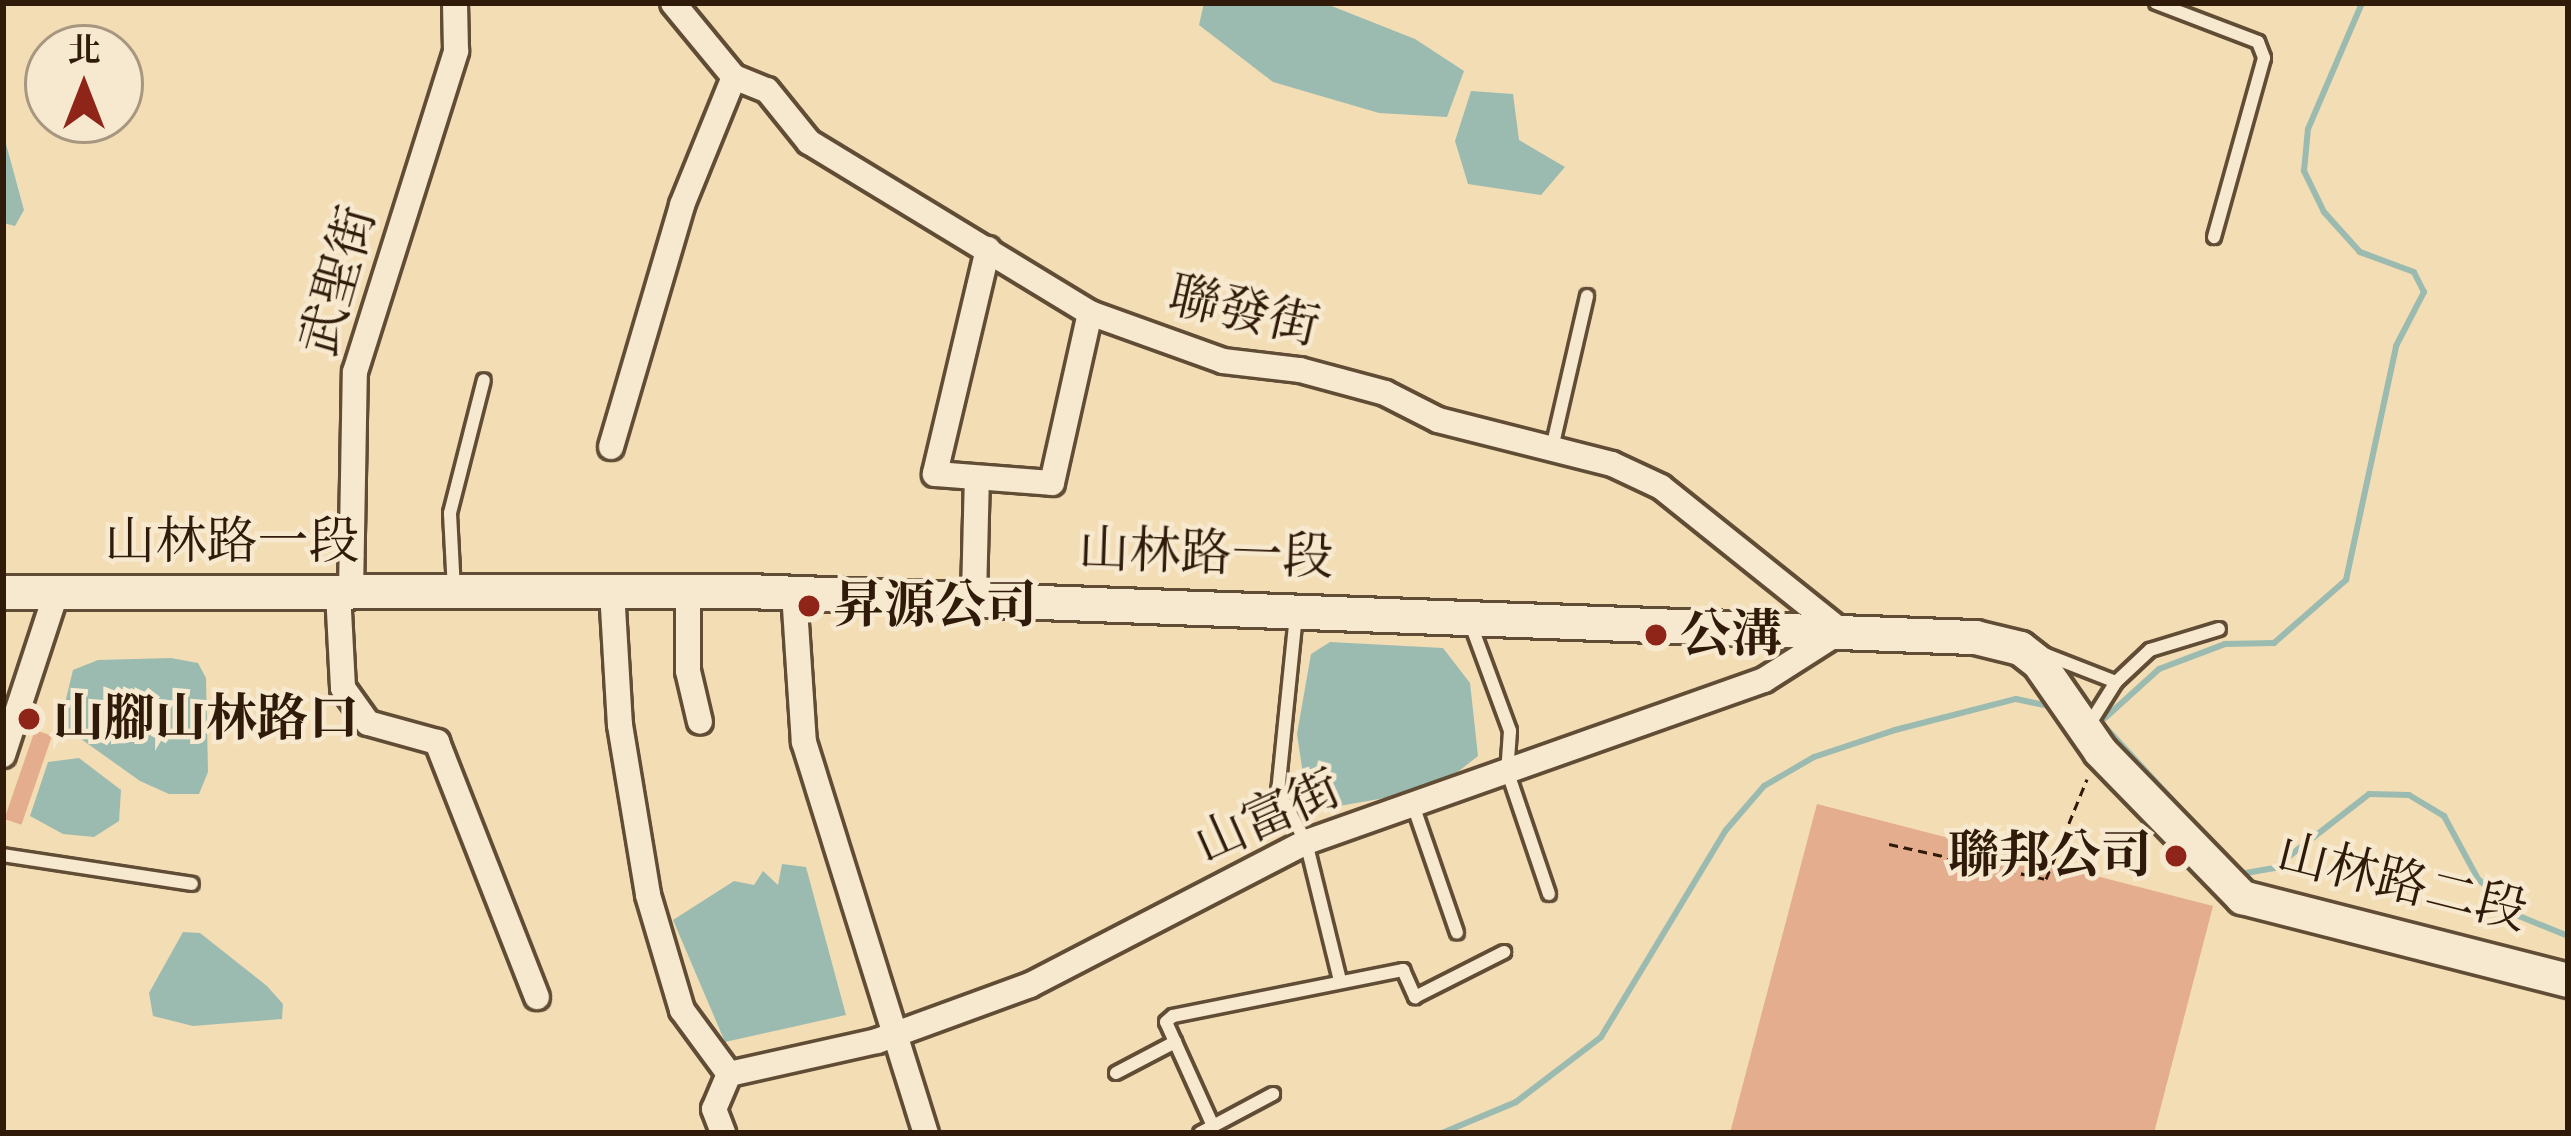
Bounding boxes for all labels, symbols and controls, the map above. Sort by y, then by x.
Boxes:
north arrow [24,24,144,144]
text: 北 [68,30,101,71]
street label: 武聖街 [288,199,390,363]
street label: 聯發街 [1163,265,1325,359]
street label: 山林路一段 [105,511,359,573]
street label: 山林路一段 [1078,519,1334,589]
place label: 昇源公司 [833,575,1037,637]
marker: 昇源公司 [796,593,822,619]
place label: 公溝 [1680,604,1782,666]
marker: 公溝 [1643,622,1669,648]
place label: 山腳山林路口 [53,688,359,750]
marker: 山腳山林路口 [16,706,42,732]
street label: 山富街 [1186,758,1350,876]
street label: 山林路二段 [2271,822,2533,944]
place label: 聯邦公司 [1948,825,2152,887]
marker: 聯邦公司 [2163,843,2189,869]

